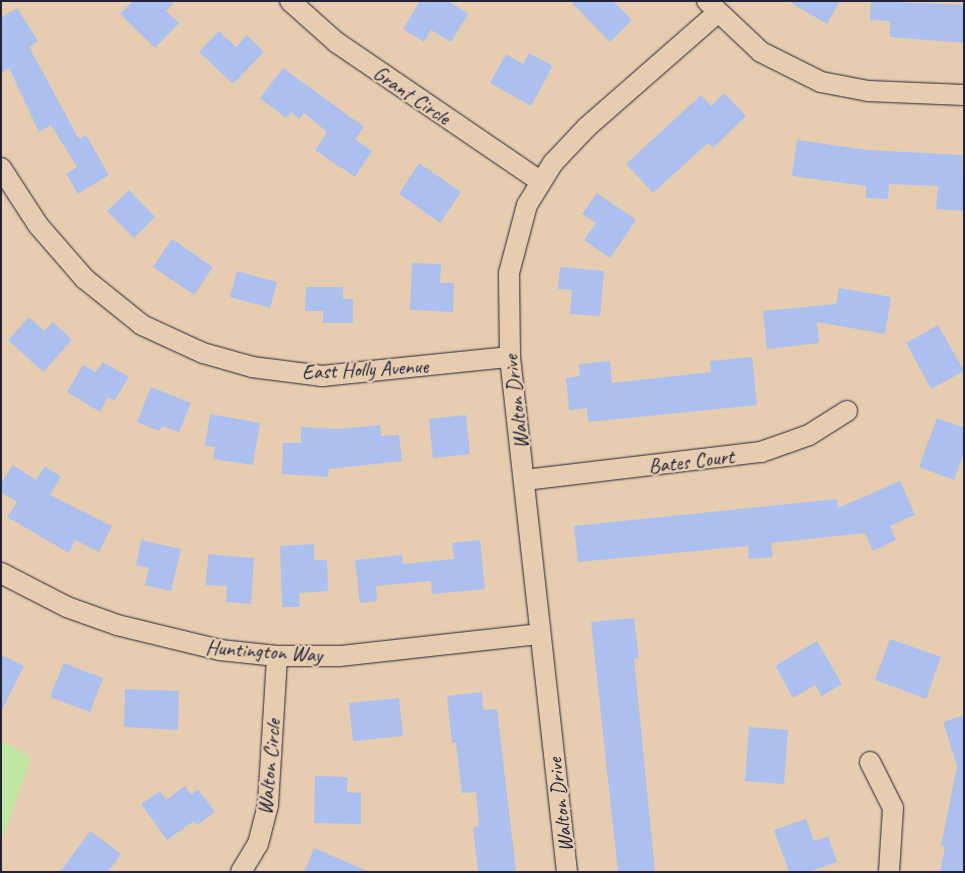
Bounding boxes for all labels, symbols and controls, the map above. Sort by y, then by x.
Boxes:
street label: Grant Circle [369,60,455,130]
street label: East Holly Avenue [301,353,429,385]
street label: Walton Drive [498,354,534,450]
street label: Bates Court [647,443,735,479]
street label: Huntington Way [205,634,323,668]
street label: Walton Circle [252,718,286,816]
street label: Walton Drive [542,757,578,853]

